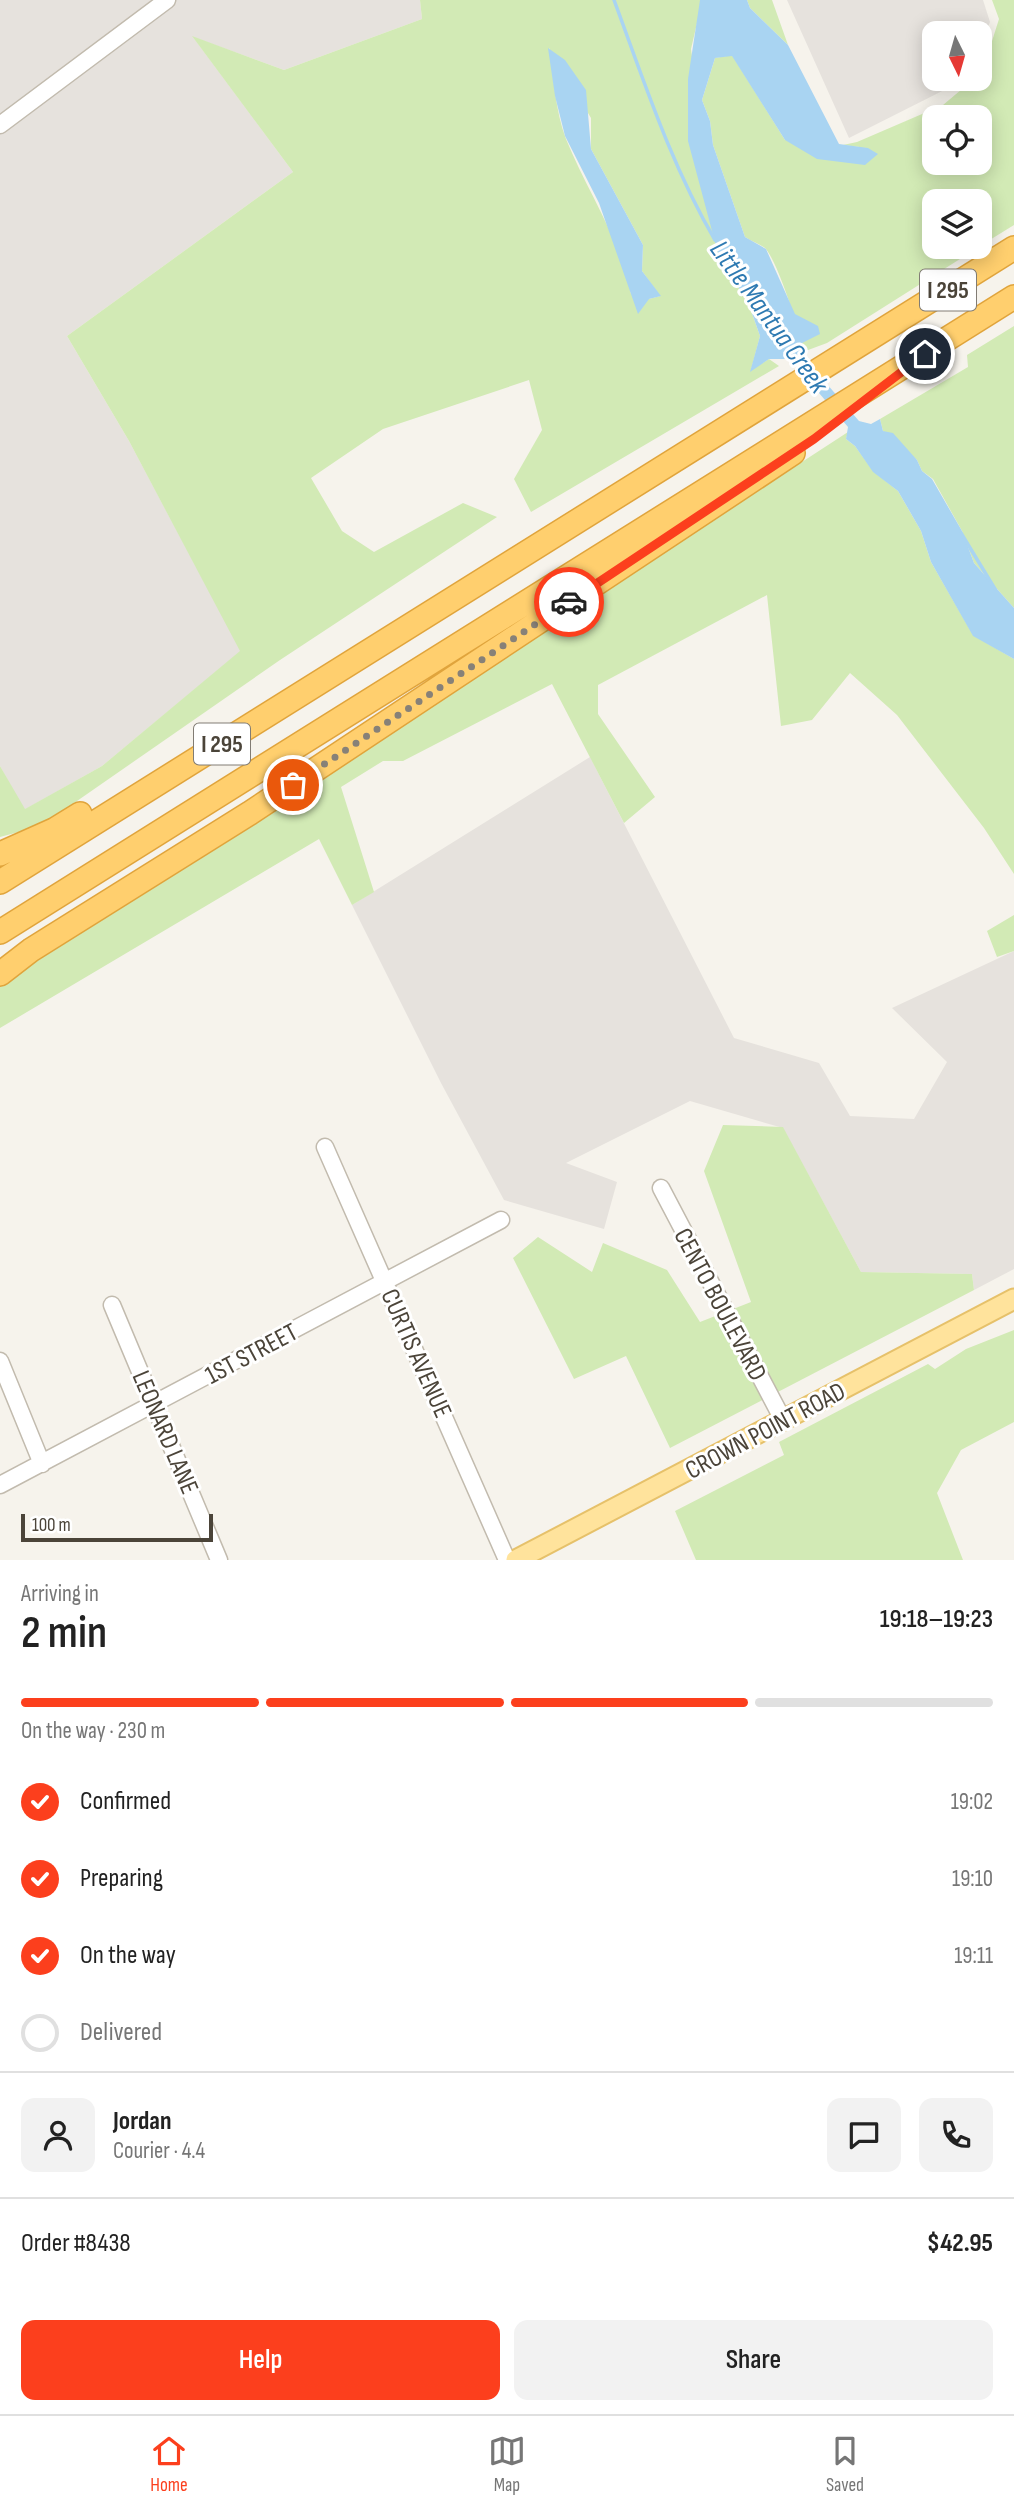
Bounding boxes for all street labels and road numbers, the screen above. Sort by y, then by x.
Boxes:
road number: I 295 [920,270,976,310]
road number: I 295 [194,724,250,764]
street label: CENTO BOULEVARD [667,1223,773,1386]
street label: CURTIS AVENUE [373,1284,458,1423]
street label: 1ST STREET [200,1317,303,1392]
street label: LEONARD LANE [125,1366,205,1499]
street label: CROWN POINT ROAD [680,1376,851,1487]

